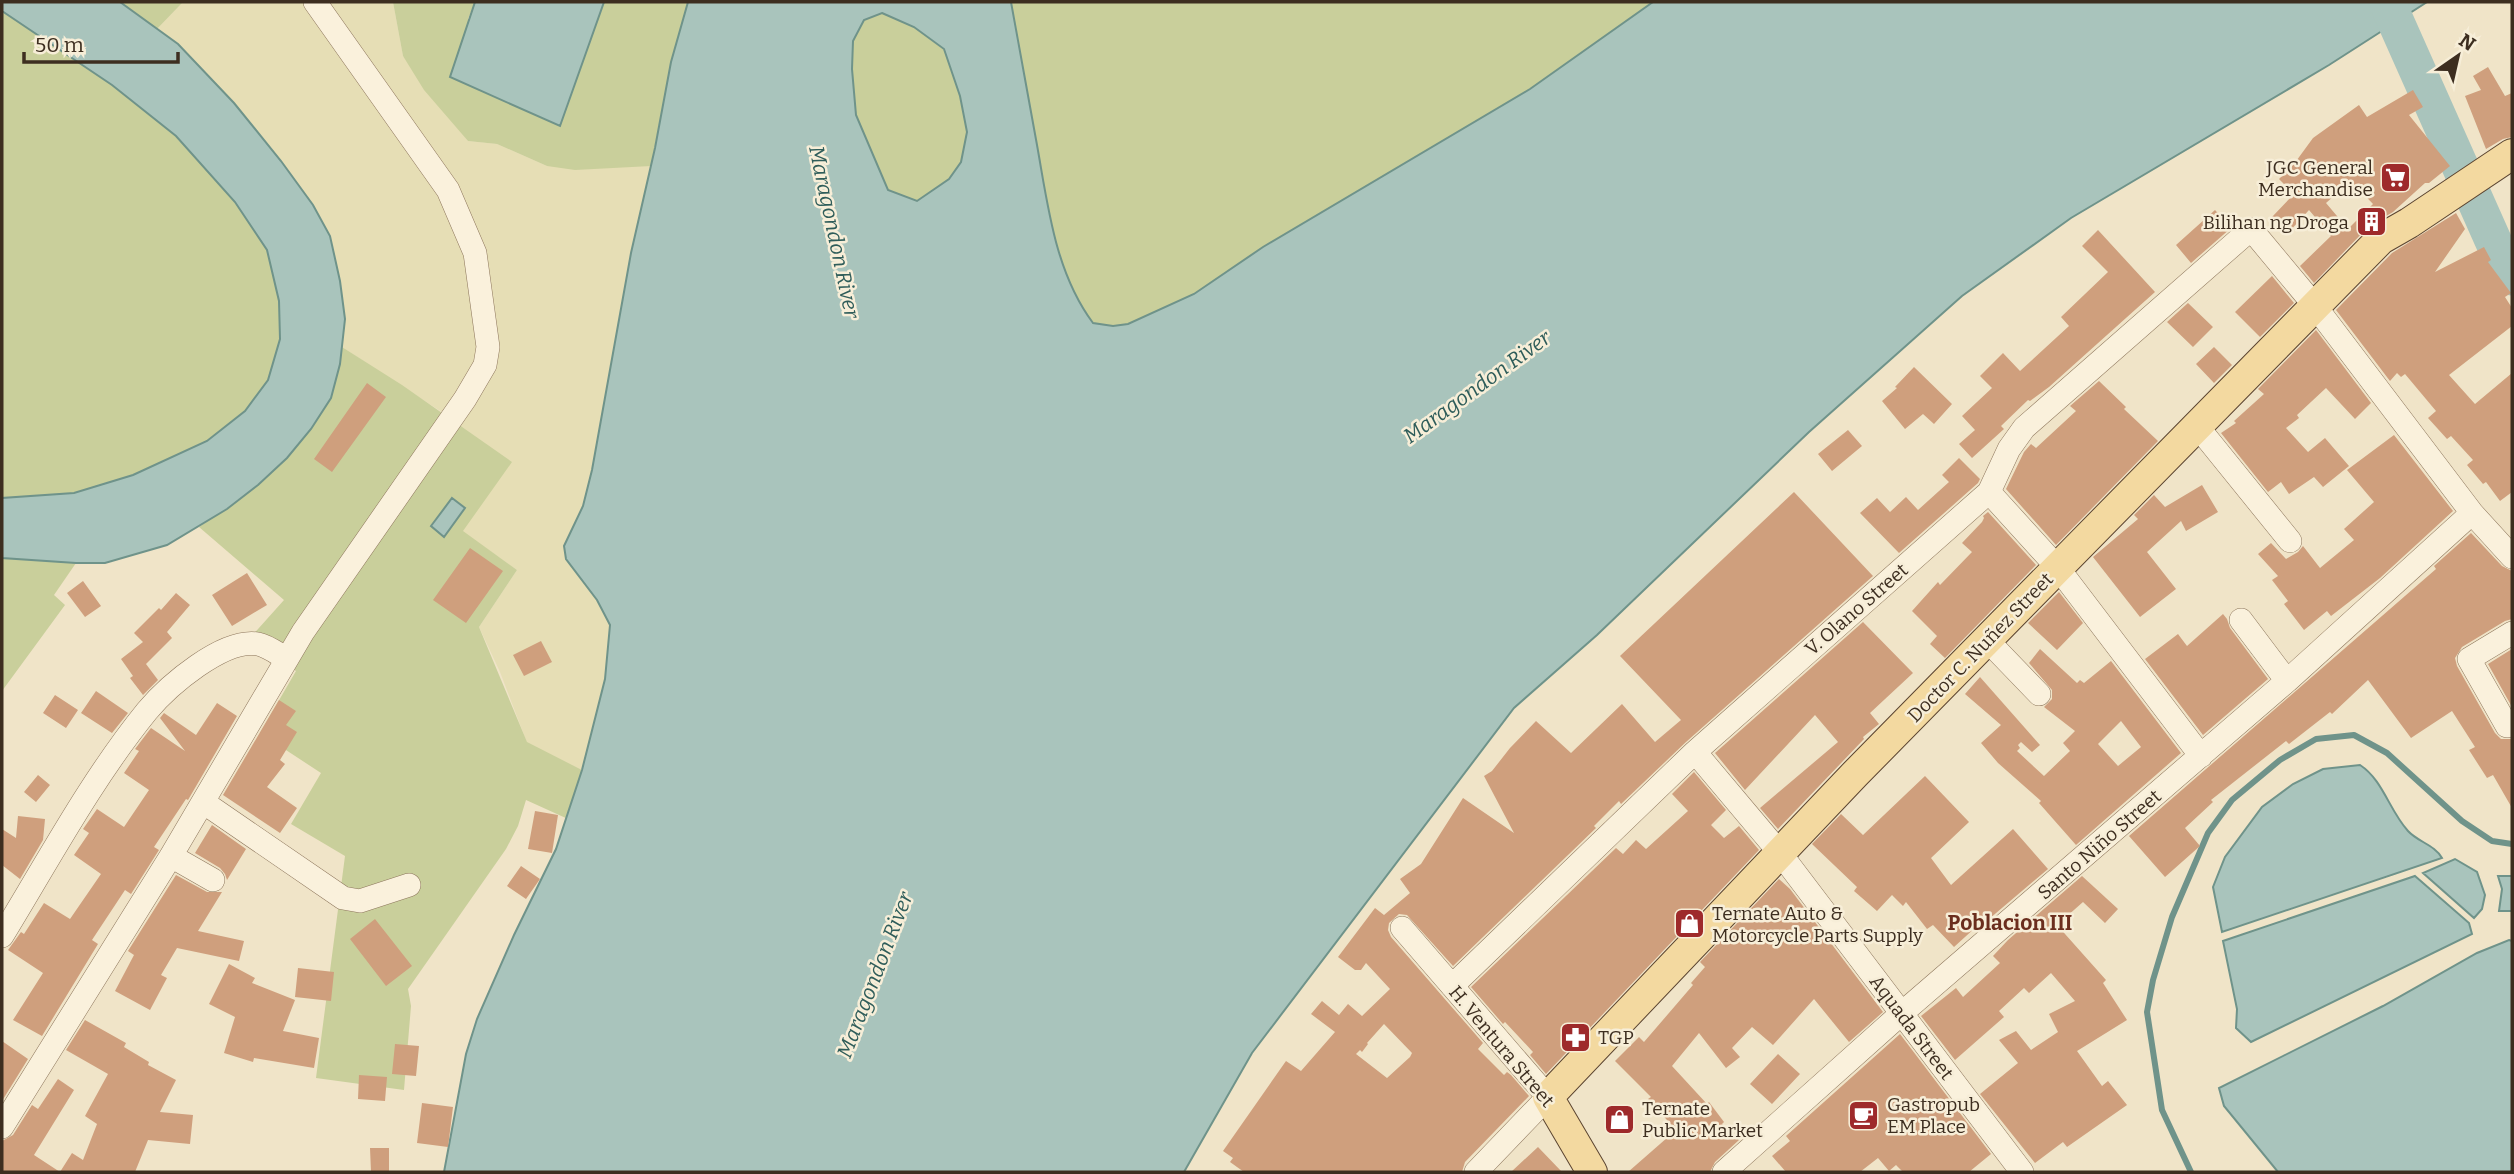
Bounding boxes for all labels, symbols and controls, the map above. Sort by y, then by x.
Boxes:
scale bar [24,21,178,65]
north arrow [2423,21,2493,91]
text: N [2455,29,2480,56]
text: 50 m [35,32,84,58]
water label: Maragondon River [803,143,865,322]
place label: JGC General Merchandise [2258,156,2373,201]
supermarket icon: JGC General Merchandise [2379,161,2413,195]
building icon: Bilihan ng Droga [2355,205,2389,239]
place label: Bilihan ng Droga [2203,211,2350,234]
water label: Maragondon River [1398,324,1557,449]
street label: V. Olano Street [1800,558,1913,660]
street label: Doctor C. Nuñez Street [1903,568,2058,727]
street label: Santo Niño Street [2033,785,2166,904]
water label: Maragondon River [831,887,919,1062]
place label: Ternate Auto & Motorcycle Parts Supply [1712,902,1924,947]
shop icon: Ternate Auto & Motorcycle Parts Supply [1672,907,1706,941]
district label: Poblacion III [1948,910,2072,936]
street label: Aquada Street [1865,970,1958,1084]
street label: H. Ventura Street [1444,981,1559,1112]
pharmacy icon: TGP [1558,1020,1592,1054]
place label: TGP [1598,1026,1634,1049]
place label: Gastropub EM Place [1887,1093,1980,1138]
place label: Ternate Public Market [1642,1097,1763,1142]
cafe icon: Gastropub EM Place [1847,1098,1881,1132]
shop icon: Ternate Public Market [1602,1102,1636,1136]

